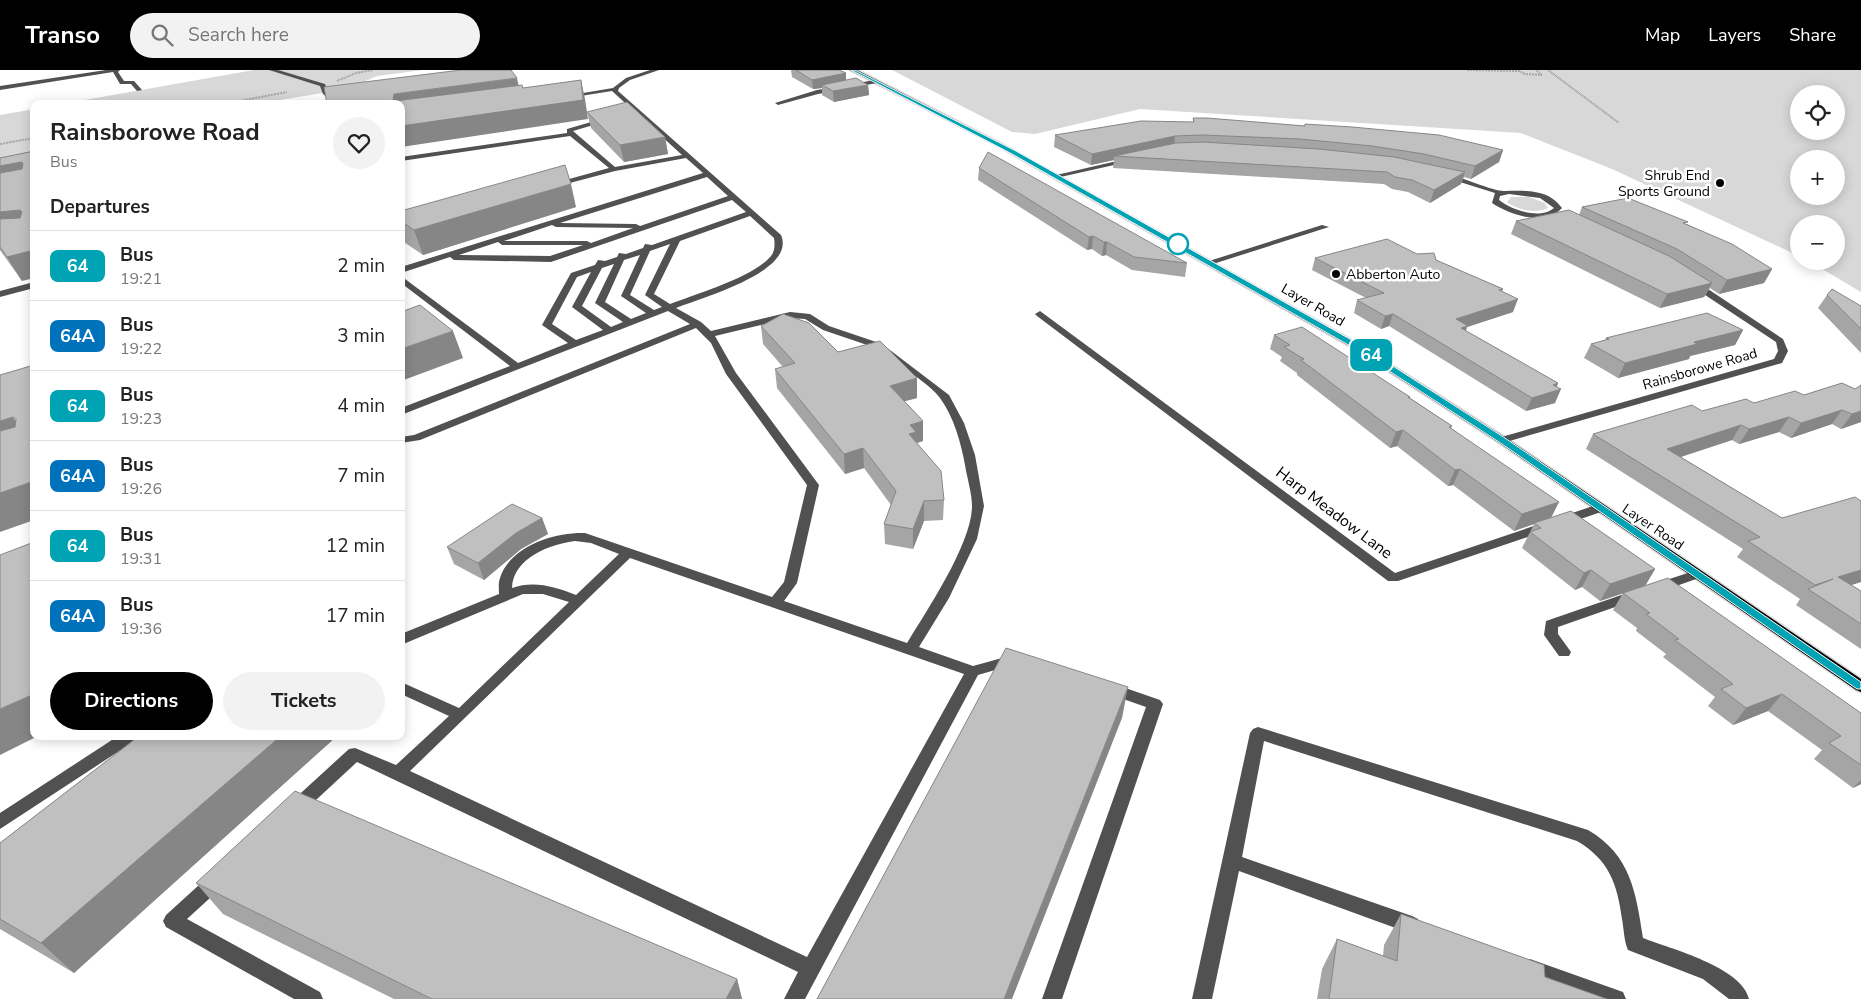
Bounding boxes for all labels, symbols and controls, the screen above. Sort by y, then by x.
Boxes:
search box [130,13,480,58]
text: Transo [25,19,100,51]
icon: search [148,21,176,49]
text: Search here [188,22,289,48]
text: Map [1645,23,1680,47]
text: Layers [1708,23,1761,47]
text: Share [1789,23,1836,47]
map controls [1790,85,1845,270]
button: locate [1790,85,1845,140]
text: Rainsborowe Road [50,116,260,148]
button: heart [333,117,385,169]
button: + [1790,150,1845,205]
text: Bus [50,151,78,173]
place label: Shrub End Sports Ground [1618,166,1710,201]
marker: Shrub End Sports Ground [1714,177,1726,189]
text: Departures [50,194,150,220]
button: − [1790,215,1845,270]
unlabelled marker [1167,233,1189,255]
text: Bus [120,242,153,268]
text: 2 min [337,253,385,279]
text: 64 [67,254,88,278]
place label: Abberton Auto [1346,265,1440,284]
text: 19:21 [120,268,162,290]
marker: Abberton Auto [1330,268,1342,280]
street label: Layer Road [1278,279,1348,331]
text: Bus [120,312,153,338]
text: 3 min [337,323,385,349]
text: 64A [60,324,95,348]
text: 19:22 [120,338,162,360]
line badge: 64 [1348,339,1394,371]
text: 64 [1360,343,1382,367]
street label: Rainsborowe Road [1640,344,1760,394]
text: Bus [120,382,153,408]
text: 4 min [337,393,385,419]
text: 64 [67,394,88,418]
text: 19:23 [120,408,162,430]
text: Bus [120,452,153,478]
street label: Harp Meadow Lane [1271,462,1397,564]
text: 7 min [337,463,385,489]
text: 64A [60,464,95,488]
text: 19:26 [120,478,162,500]
street label: Layer Road [1618,499,1688,555]
text: Bus [120,522,153,548]
text: 12 min [326,533,385,559]
text: 64 [67,534,88,558]
text: 19:31 [120,548,162,570]
text: Bus [120,592,153,618]
text: 17 min [326,603,385,629]
text: 64A [60,604,95,628]
text: 19:36 [120,618,162,640]
button: Directions [50,672,213,730]
button: Tickets [223,672,385,730]

